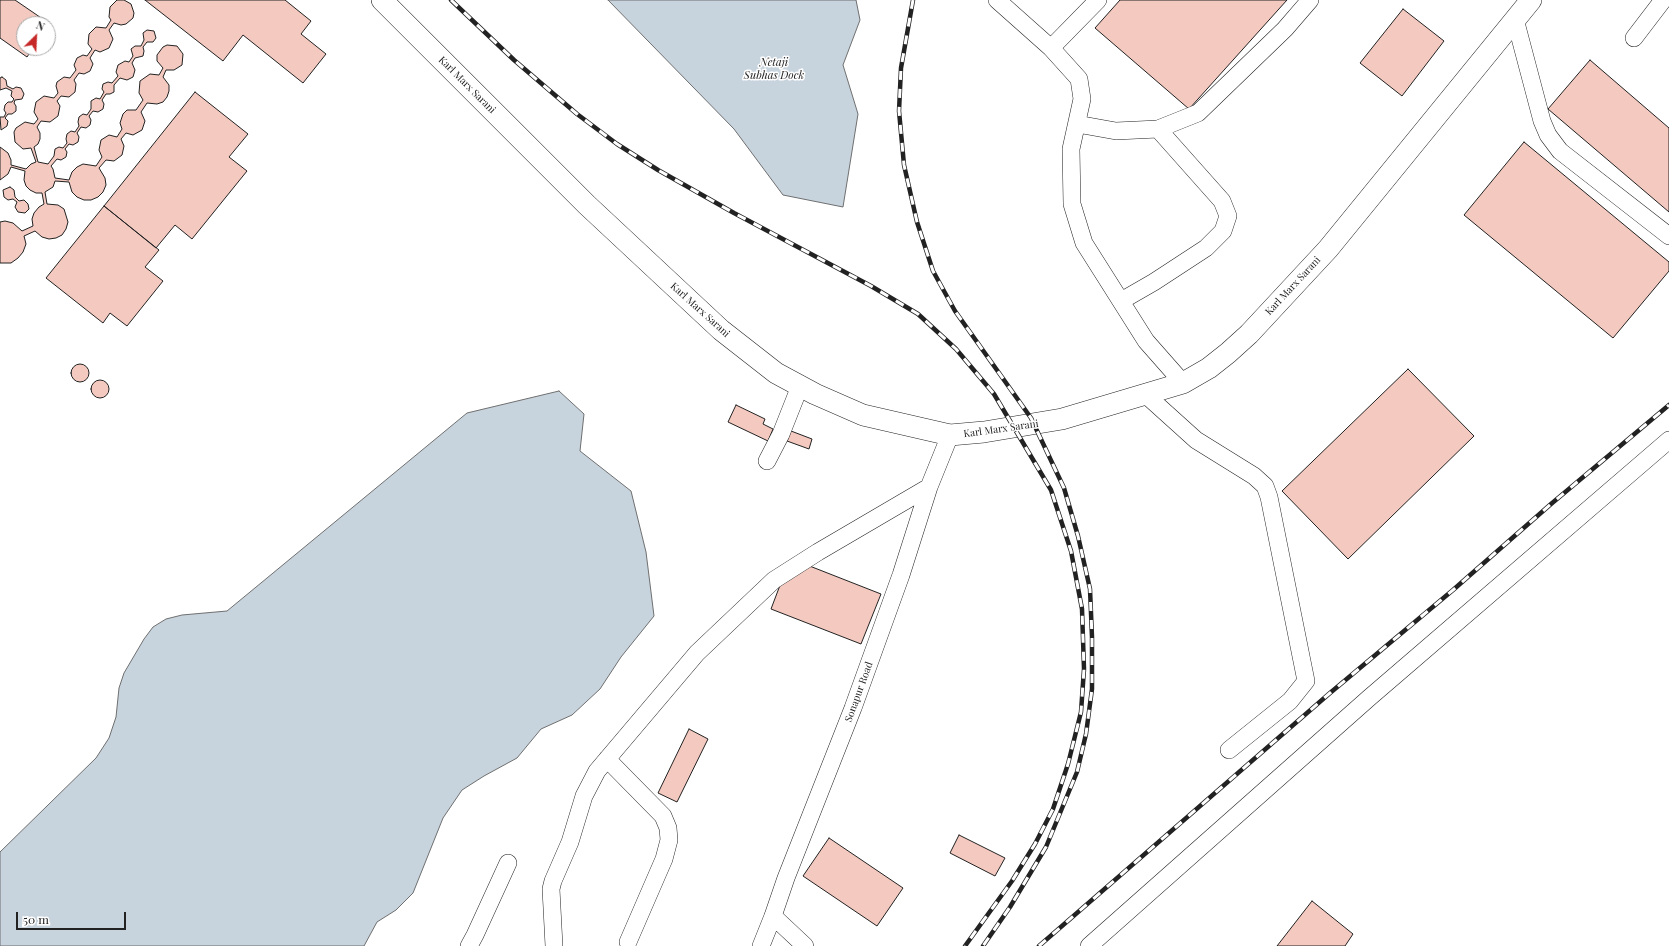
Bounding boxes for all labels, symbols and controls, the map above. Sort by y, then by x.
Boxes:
north arrow [16,16,56,56]
text: N [34,17,47,34]
street label: Karl Marx Sarani [436,54,498,116]
water label: Netaji Subhas Dock [744,56,804,82]
street label: Karl Marx Sarani [1263,254,1323,318]
street label: Karl Marx Sarani [668,280,732,340]
street label: Karl Marx Sarani [963,418,1039,440]
street label: Sonapur Road [843,660,875,724]
scale bar [18,904,128,930]
text: 50 m [23,911,49,927]

